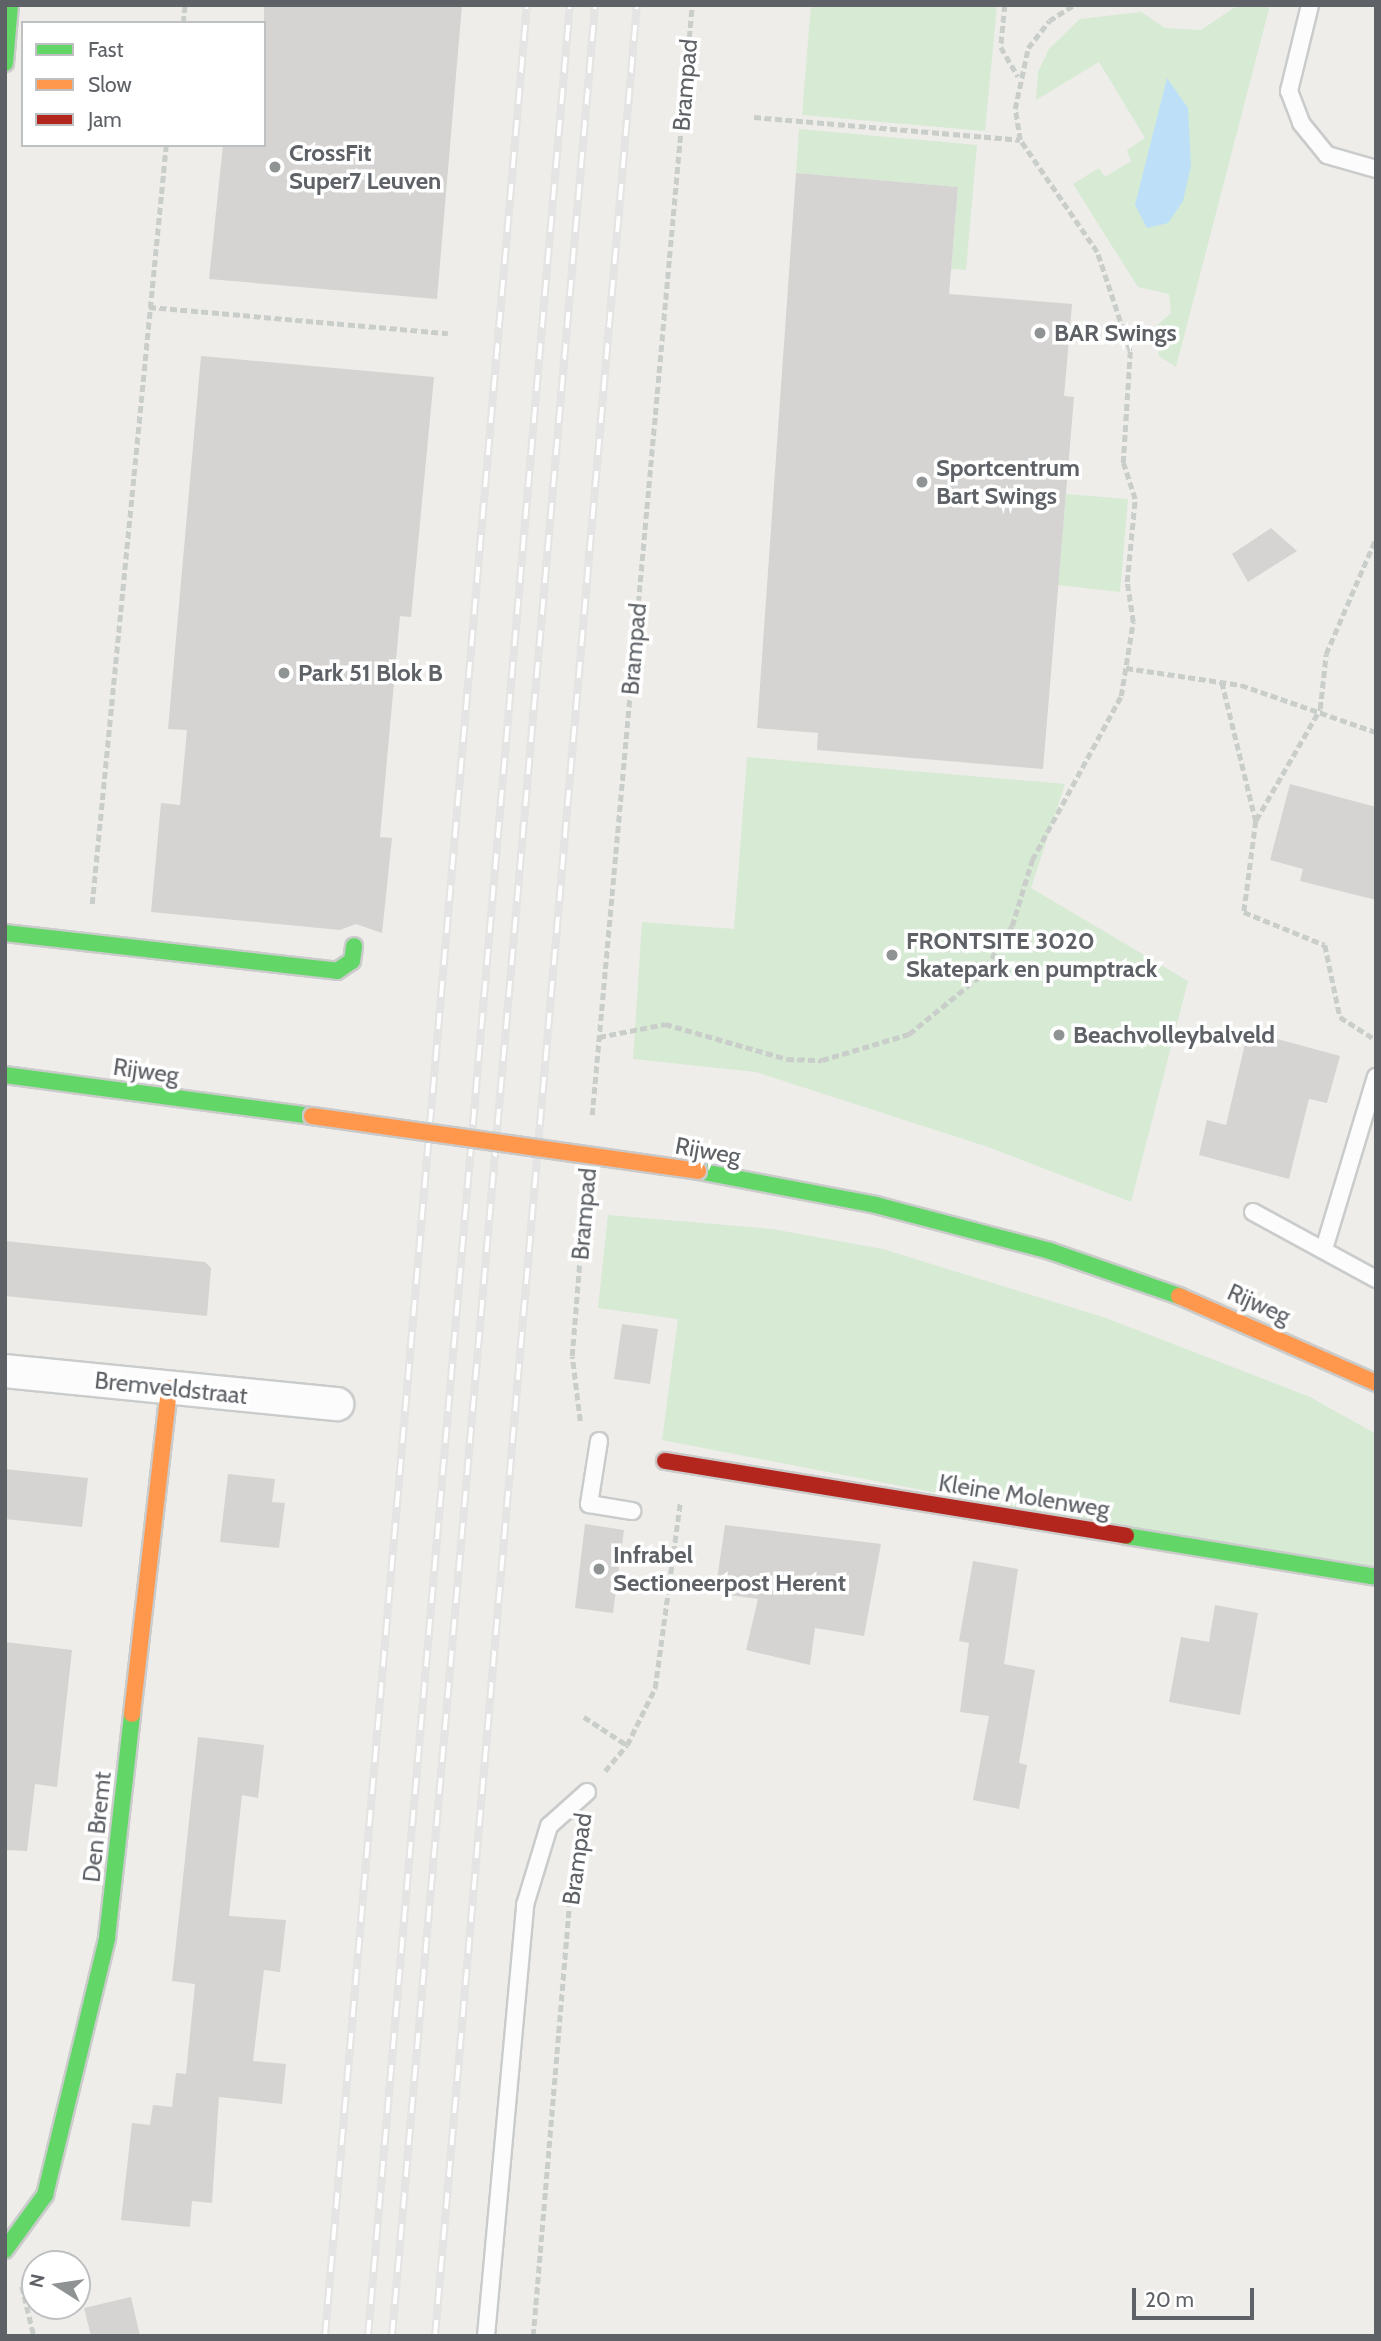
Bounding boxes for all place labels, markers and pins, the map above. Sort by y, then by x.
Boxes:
place label: CrossFit Super7 Leuven [289,139,441,195]
marker: CrossFit Super7 Leuven [267,159,283,175]
place label: BAR Swings [1054,319,1177,347]
marker: BAR Swings [1032,325,1048,341]
place label: Sportcentrum Bart Swings [936,454,1080,510]
marker: Sportcentrum Bart Swings [914,474,930,490]
place label: Park 51 Blok B [298,659,443,687]
marker: Park 51 Blok B [276,665,292,681]
place label: FRONTSITE 3020 Skatepark en pumptrack [906,927,1157,983]
marker: FRONTSITE 3020 Skatepark en pumptrack [884,947,900,963]
place label: Beachvolleybalveld [1073,1021,1275,1049]
marker: Beachvolleybalveld [1051,1027,1067,1043]
place label: Infrabel Sectioneerpost Herent [613,1541,846,1597]
marker: Infrabel Sectioneerpost Herent [591,1561,607,1577]

